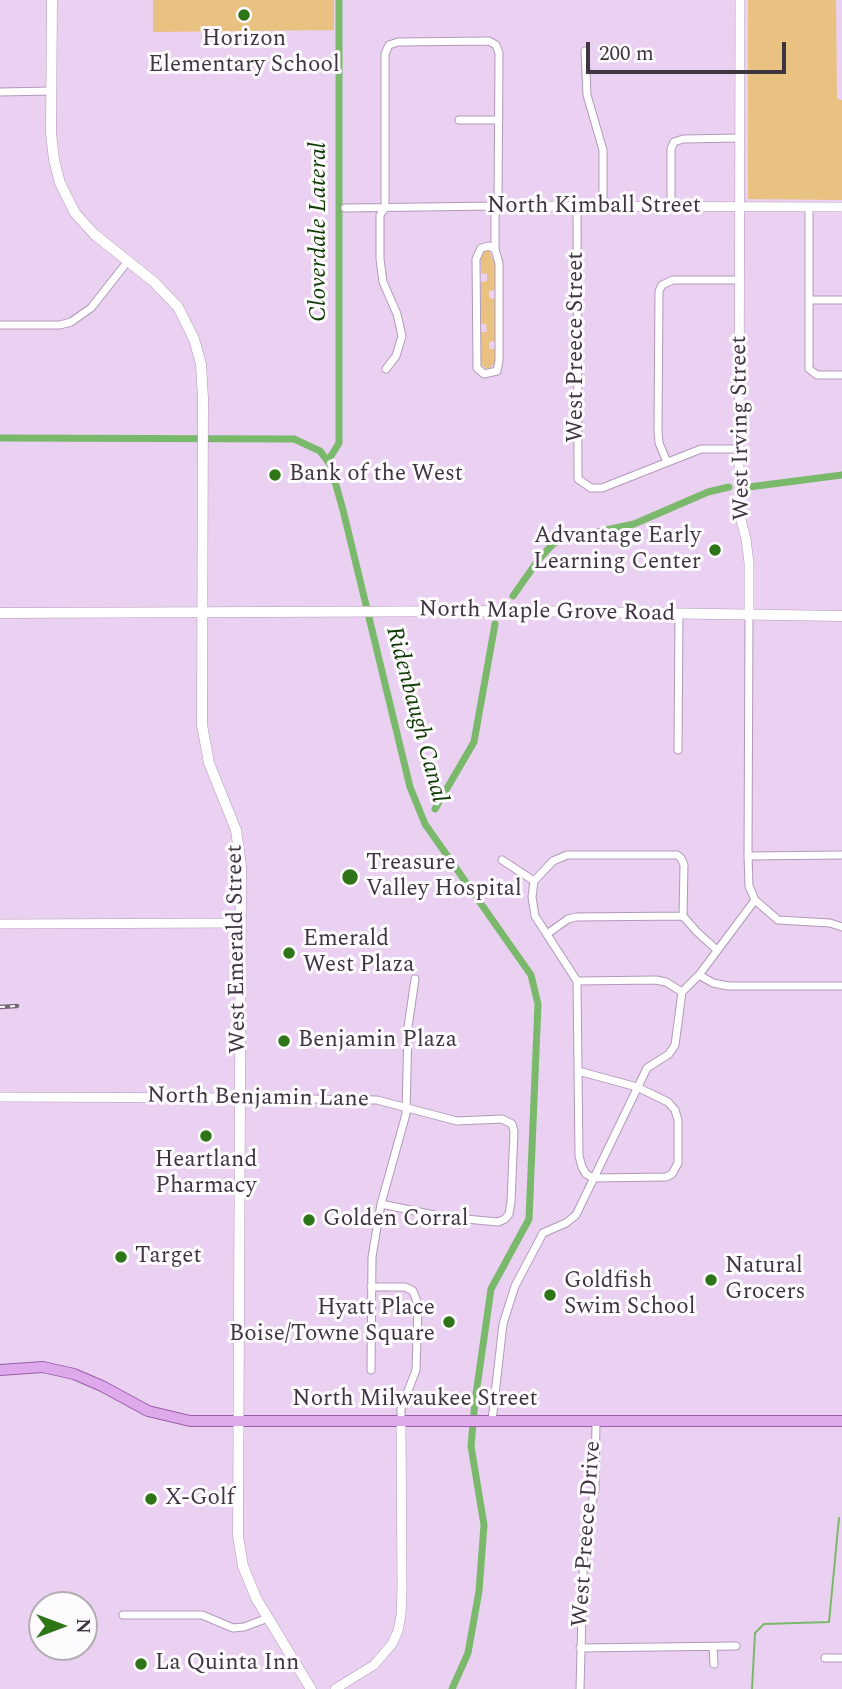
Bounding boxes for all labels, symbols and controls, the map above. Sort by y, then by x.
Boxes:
marker: Horizon Elementary School [236,7,252,23]
place label: Horizon Elementary School [148,26,340,80]
scale bar [590,28,790,72]
text: 200 m [599,38,654,70]
water label: Cloverdale Lateral [306,142,334,322]
street label: North Kimball Street [487,193,701,221]
street label: West Preece Street [563,252,591,442]
street label: West Irving Street [727,335,757,521]
place label: Bank of the West [289,461,463,489]
marker: Bank of the West [267,467,283,483]
place label: Advantage Early Learning Center [533,523,701,577]
marker: Advantage Early Learning Center [707,542,723,558]
street label: North Maple Grove Road [419,597,675,629]
water label: Ridenbaugh Canal [378,624,452,806]
street label: West Emerald Street [222,844,254,1054]
place label: Treasure Valley Hospital [366,850,522,904]
marker: Treasure Valley Hospital [340,867,360,887]
place label: Emerald West Plaza [303,926,415,980]
marker: Emerald West Plaza [281,945,297,961]
place label: Benjamin Plaza [298,1027,457,1055]
marker: Benjamin Plaza [276,1033,292,1049]
street label: North Benjamin Lane [147,1083,369,1115]
marker: Heartland Pharmacy [198,1128,214,1144]
place label: Heartland Pharmacy [155,1147,257,1201]
place label: Golden Corral [323,1206,468,1234]
marker: Golden Corral [301,1212,317,1228]
place label: Target [135,1243,202,1271]
marker: Target [113,1249,129,1265]
place label: Natural Grocers [725,1253,806,1307]
place label: Goldfish Swim School [564,1268,696,1322]
marker: Natural Grocers [703,1272,719,1288]
marker: Goldfish Swim School [542,1287,558,1303]
place label: Hyatt Place Boise/Towne Square [229,1295,435,1349]
marker: Hyatt Place Boise/Towne Square [441,1314,457,1330]
street label: North Milwaukee Street [292,1386,538,1414]
street label: West Preece Drive [568,1440,608,1628]
place label: X-Golf [165,1485,235,1513]
marker: X-Golf [143,1491,159,1507]
north arrow [28,1591,98,1661]
text: N [68,1618,97,1634]
place label: La Quinta Inn [155,1650,299,1678]
marker: La Quinta Inn [133,1656,149,1672]

